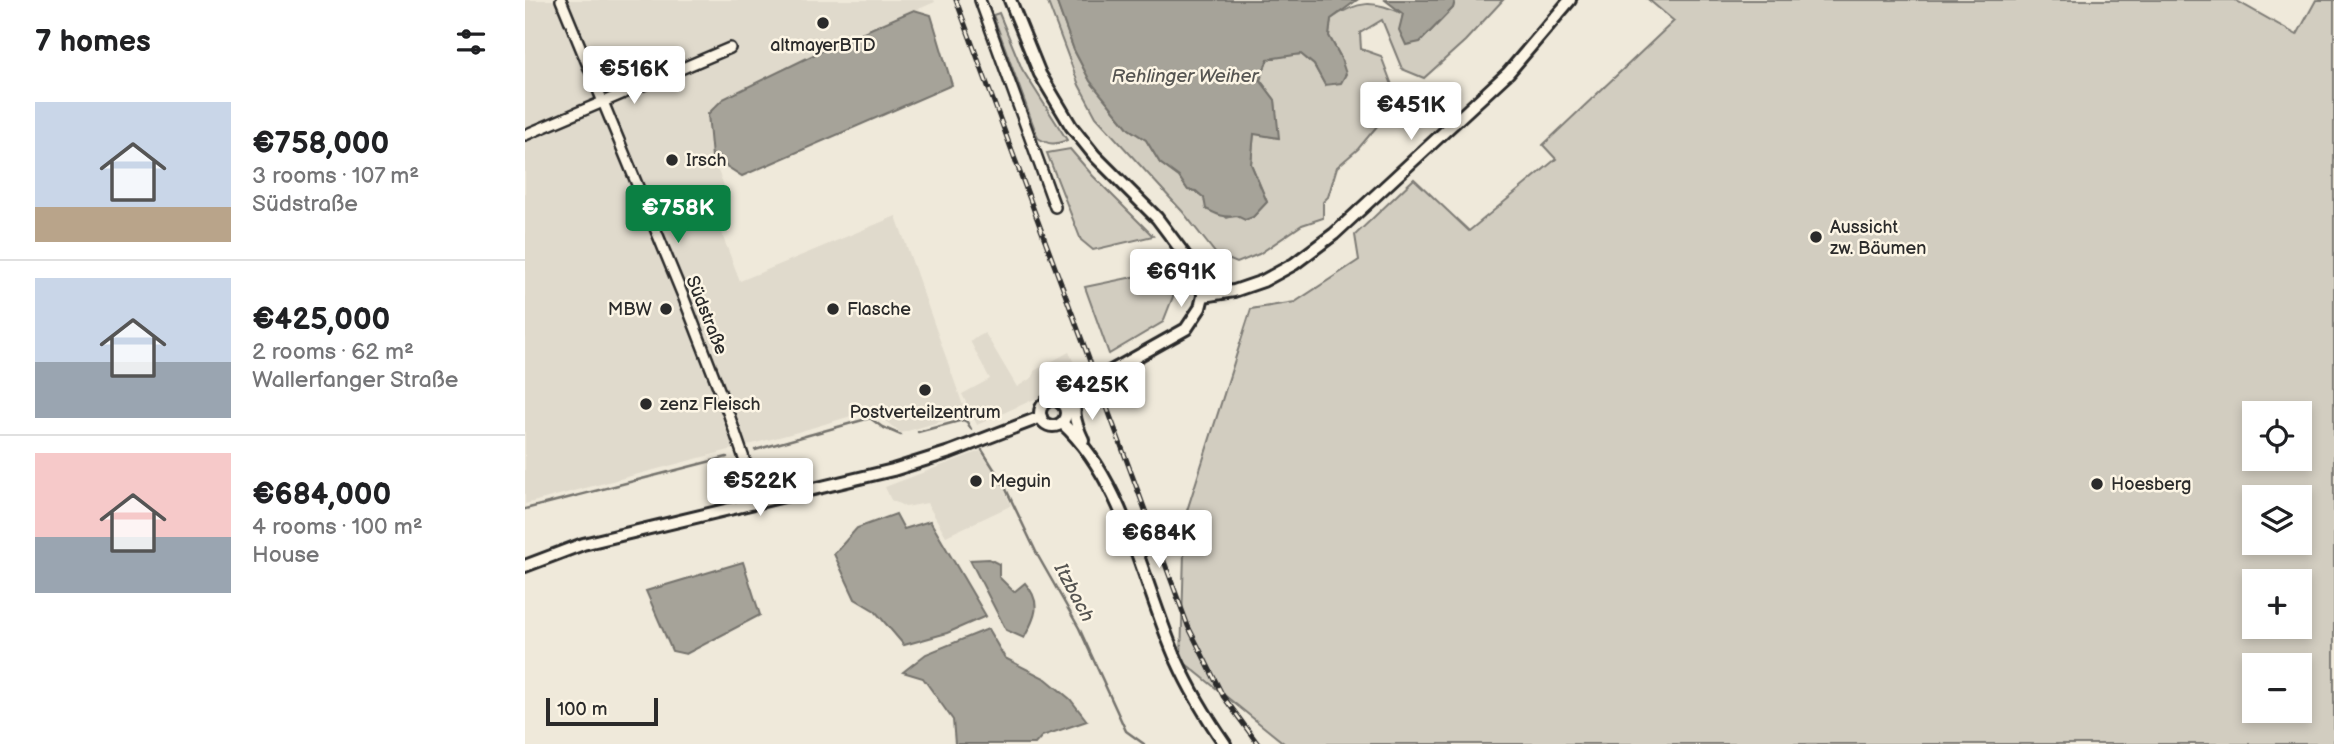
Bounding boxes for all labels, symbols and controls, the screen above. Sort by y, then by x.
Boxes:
marker: altmayerBTD [815,15,831,31]
icon: filters [452,23,490,61]
text: 7 homes [35,24,151,60]
place label: altmayerBTD [770,35,876,56]
pin: €516K [585,46,683,106]
text: €516K [599,55,669,83]
water label: Rehlinger Weiher [1112,65,1260,88]
pin: €451K [1362,82,1460,142]
text: €451K [1376,91,1446,119]
text: €758,000 [252,126,389,162]
icon: home [91,130,175,214]
place label: Irsch [686,150,727,171]
marker: Irsch [664,152,680,168]
text: 3 rooms · 107 m² [252,162,419,190]
pin: €758K [629,186,727,245]
text: Südstraße [252,190,358,218]
text: €758K [642,194,714,222]
place label: Aussicht zw. Bäumen [1830,217,1926,259]
marker: Aussicht zw. Bäumen [1808,229,1824,245]
pin: €691K [1132,250,1230,309]
text: €691K [1146,258,1216,286]
street label: Südstraße [681,273,732,358]
place label: MBW [608,299,653,320]
place label: Flasche [847,299,911,320]
marker: MBW [658,301,674,317]
marker: Flasche [825,301,841,317]
text: €425,000 [252,302,390,338]
icon: home [91,306,175,390]
text: 2 rooms · 62 m² [252,338,414,366]
pin: €425K [1043,362,1141,422]
text: Wallerfanger Straße [252,366,458,394]
text: €425K [1055,371,1129,399]
marker: Postverteilzentrum [917,382,933,398]
place label: zenz Fleisch [660,394,761,415]
marker: zenz Fleisch [638,396,654,412]
map controls [2242,401,2312,723]
button: locate [2242,401,2312,471]
place label: Postverteilzentrum [849,402,1001,423]
pin: €522K [711,458,809,518]
text: €522K [723,467,797,495]
place label: Meguin [990,471,1051,492]
marker: Meguin [968,473,984,489]
place label: Hoesberg [2111,474,2191,495]
marker: Hoesberg [2089,476,2105,492]
text: €684,000 [252,477,391,513]
icon: home [91,481,175,565]
button: layers [2242,485,2312,555]
pin: €684K [1110,510,1208,570]
text: 4 rooms · 100 m² [252,513,423,541]
text: €684K [1122,519,1196,547]
text: House [252,541,319,569]
water label: Itzbach [1048,559,1099,626]
button: + [2242,569,2312,639]
button: − [2242,653,2312,723]
scale bar [546,695,658,727]
text: 100 m [557,698,608,721]

